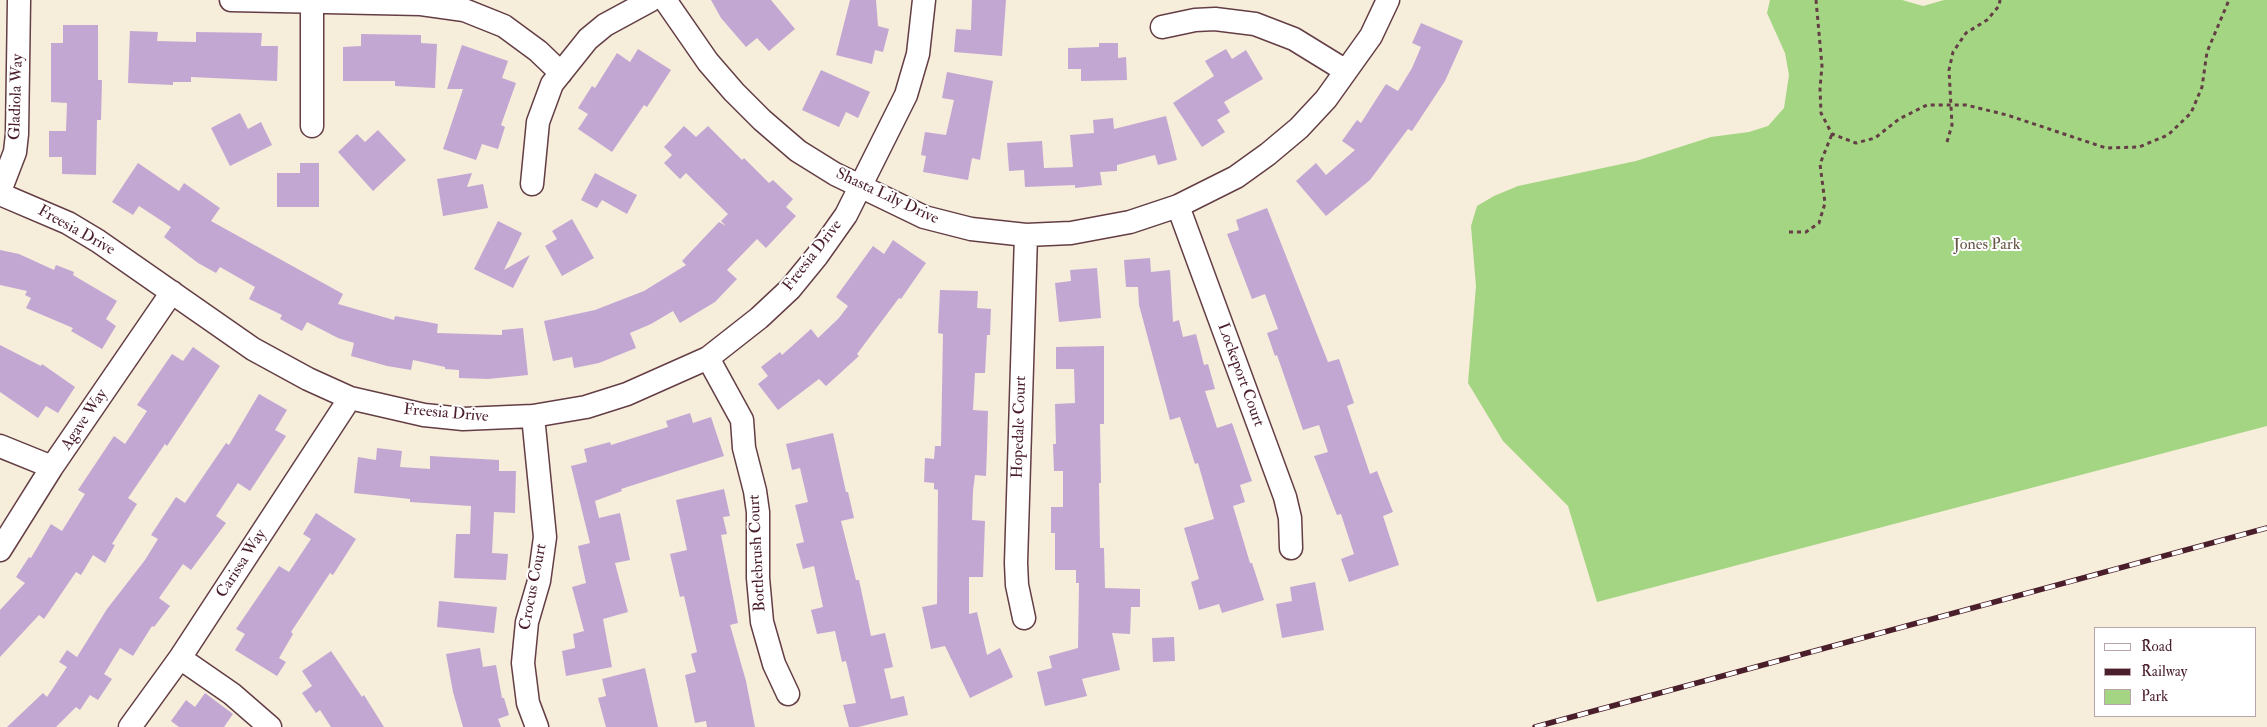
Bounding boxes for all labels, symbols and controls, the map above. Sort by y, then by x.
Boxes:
street label: Gladiola Way [6,54,28,140]
street label: Shasta Lily Drive [832,165,942,229]
street label: Freesia Drive [34,202,118,260]
street label: Freesia Drive [779,217,847,295]
park label: Jones Park [1954,236,2020,256]
street label: Lockeport Court [1212,320,1268,430]
street label: Hopedale Court [1009,375,1031,479]
street label: Agave Way [58,386,112,454]
street label: Freesia Drive [403,401,489,427]
street label: Bottlebrush Court [745,494,771,612]
street label: Carissa Way [213,526,271,602]
street label: Crocus Court [516,542,552,632]
legend [2094,627,2257,717]
text: Road [2141,637,2172,656]
text: Railway [2141,662,2187,681]
text: Park [2141,687,2168,706]

